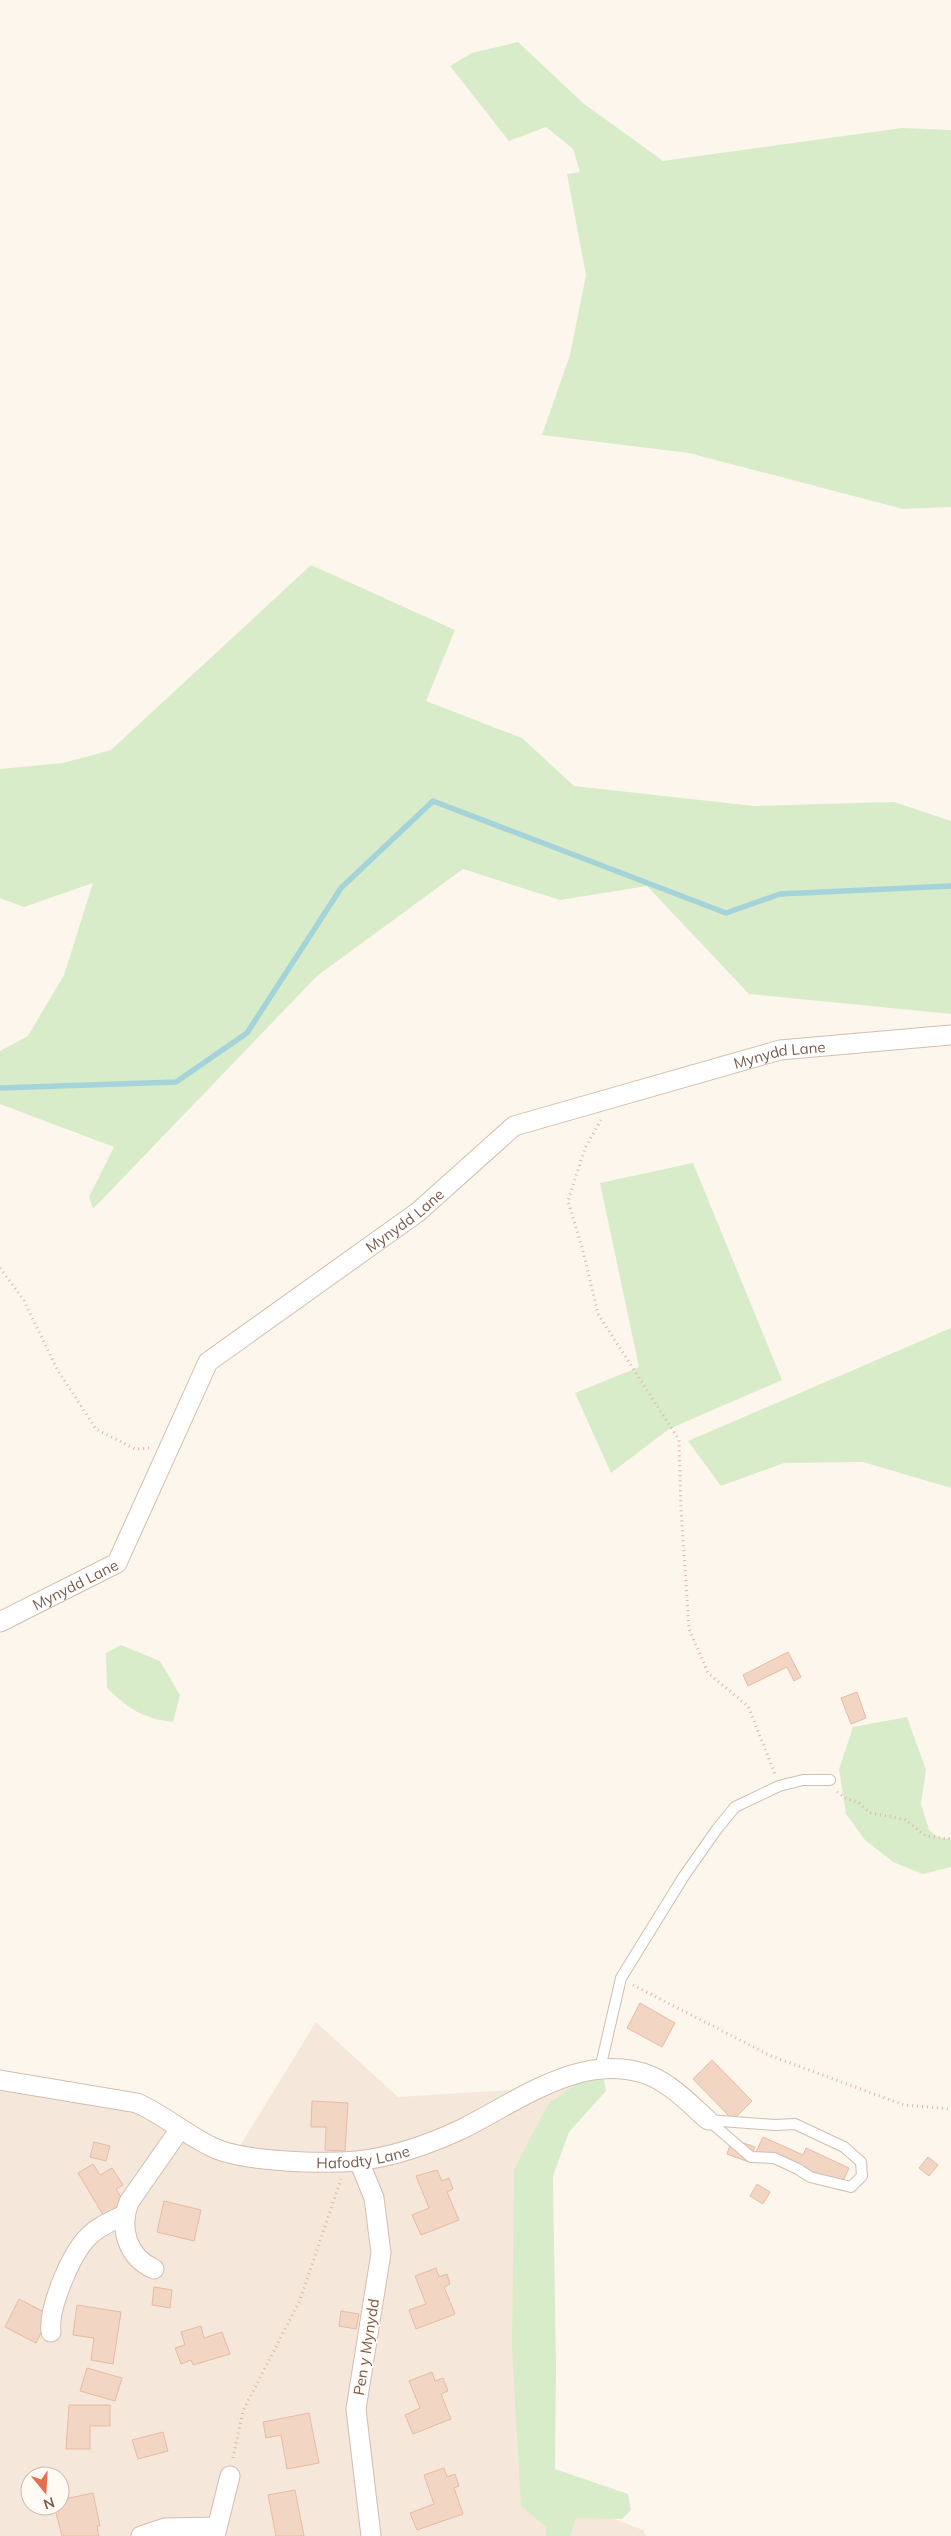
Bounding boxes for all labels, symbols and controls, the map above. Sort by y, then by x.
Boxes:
street label: Mynydd Lane [731,1037,826,1072]
street label: Mynydd Lane [362,1184,447,1256]
street label: Mynydd Lane [29,1555,121,1614]
street label: Hafodty Lane [316,2141,412,2172]
street label: Pen y Mynydd [349,2297,383,2397]
north arrow [20,2466,70,2516]
text: N [41,2493,57,2514]

